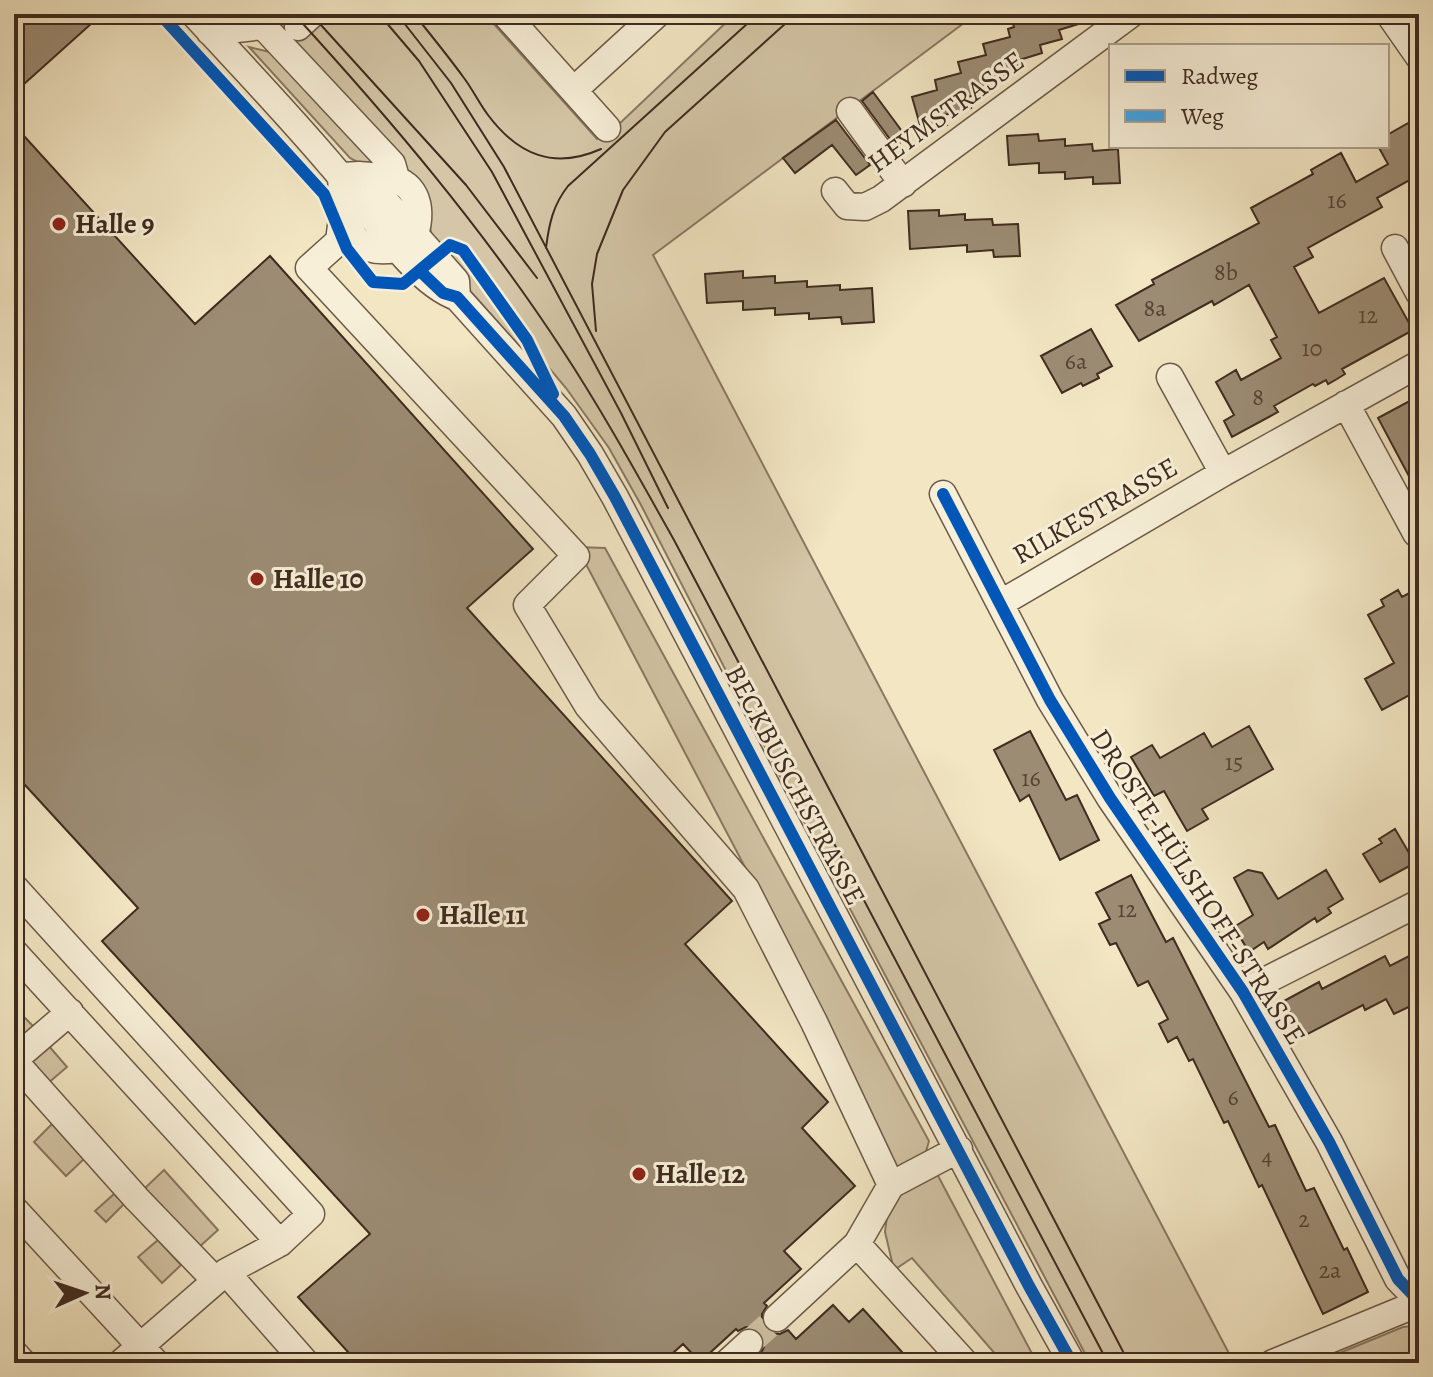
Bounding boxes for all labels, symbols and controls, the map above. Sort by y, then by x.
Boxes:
street label: HEYMSTRASSE [860,42,1032,182]
legend [1109,44,1389,148]
text: Radweg [1181,60,1258,92]
text: Weg [1180,100,1224,132]
house number: 16 [1327,184,1347,216]
place label: Halle 9 [75,205,155,243]
marker: Halle 9 [50,215,68,233]
house number: 8b [1214,256,1238,288]
house number: 8a [1144,292,1167,324]
house number: 12 [1358,299,1378,331]
house number: 10 [1302,332,1323,364]
house number: 6a [1065,345,1088,377]
house number: 8 [1252,381,1264,413]
street label: RILKESTRASSE [1005,448,1185,574]
place label: Halle 10 [273,560,364,598]
marker: Halle 10 [248,570,266,588]
street label: BECKBUSCHSTRASSE [716,658,874,912]
street label: DROSTE-HÜLSHOFF-STRASSE [1081,722,1315,1052]
house number: 15 [1225,746,1243,778]
house number: 16 [1021,762,1041,794]
house number: 12 [1117,893,1137,925]
place label: Halle 11 [439,896,526,934]
marker: Halle 11 [414,906,432,924]
house number: 6 [1227,1081,1239,1113]
house number: 4 [1262,1140,1273,1172]
place label: Halle 12 [655,1155,746,1193]
marker: Halle 12 [630,1165,648,1183]
house number: 2 [1298,1203,1310,1235]
north arrow [44,1253,124,1333]
house number: 2a [1319,1254,1342,1286]
text: N [88,1283,118,1301]

